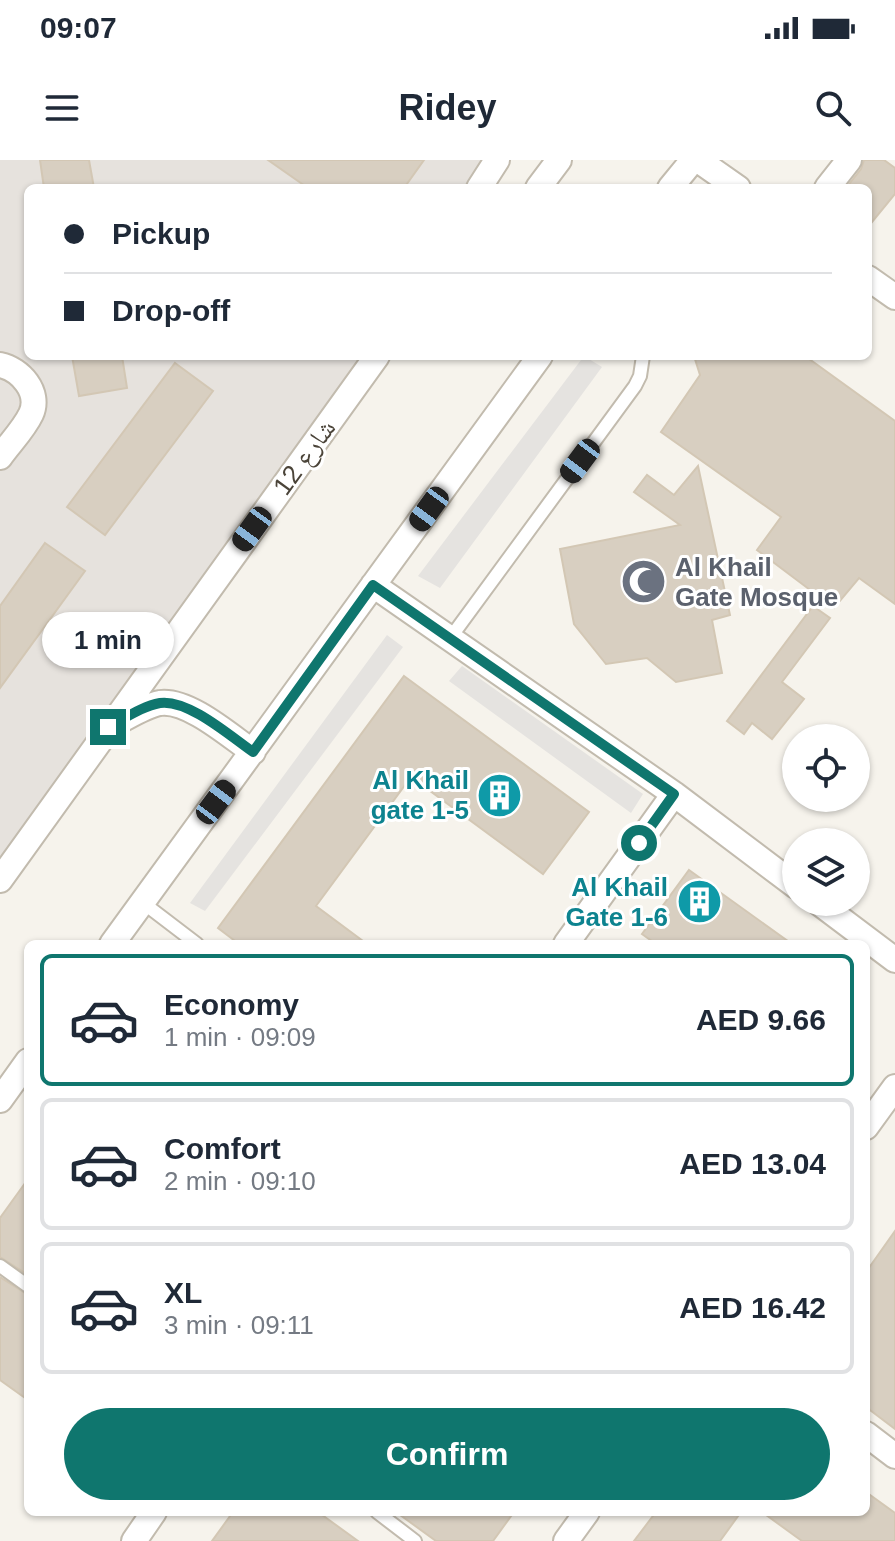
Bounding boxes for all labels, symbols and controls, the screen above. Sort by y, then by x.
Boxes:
text: 09:07 [40,11,117,44]
icon: menu [40,86,84,130]
icon: search [811,86,855,130]
text: Ridey [398,87,497,128]
text: Pickup [112,217,210,250]
text: Drop-off [112,294,230,327]
street label: شارع 12 [267,414,342,501]
car [556,435,604,487]
car [405,483,453,535]
car [228,503,276,555]
place label: Al Khail Gate Mosque [675,552,838,612]
mosque icon: Al Khail Gate Mosque [620,558,668,606]
callout: 1 min [42,611,174,667]
text: 1 min [74,625,142,655]
route end [90,709,126,745]
map controls [782,724,870,916]
button: locate [782,724,870,812]
place label: Al Khail gate 1-5 [371,765,469,825]
building icon: Al Khail gate 1-5 [476,771,524,819]
car [192,776,240,828]
route start [621,825,657,861]
button: layers [782,828,870,916]
place label: Al Khail Gate 1-6 [565,872,668,932]
building icon: Al Khail Gate 1-6 [675,878,723,926]
icon: car [68,984,140,1056]
text: Economy [164,988,299,1021]
text: AED 9.66 [696,1003,826,1036]
text: 1 min · 09:09 [164,1022,316,1052]
icon: car [68,1128,140,1200]
text: Comfort [164,1132,281,1165]
text: AED 13.04 [679,1147,826,1180]
text: 2 min · 09:10 [164,1166,316,1196]
icon: car [68,1272,140,1344]
text: XL [164,1276,202,1309]
text: AED 16.42 [679,1291,826,1324]
text: 3 min · 09:11 [164,1310,314,1340]
button: Confirm [64,1408,830,1500]

